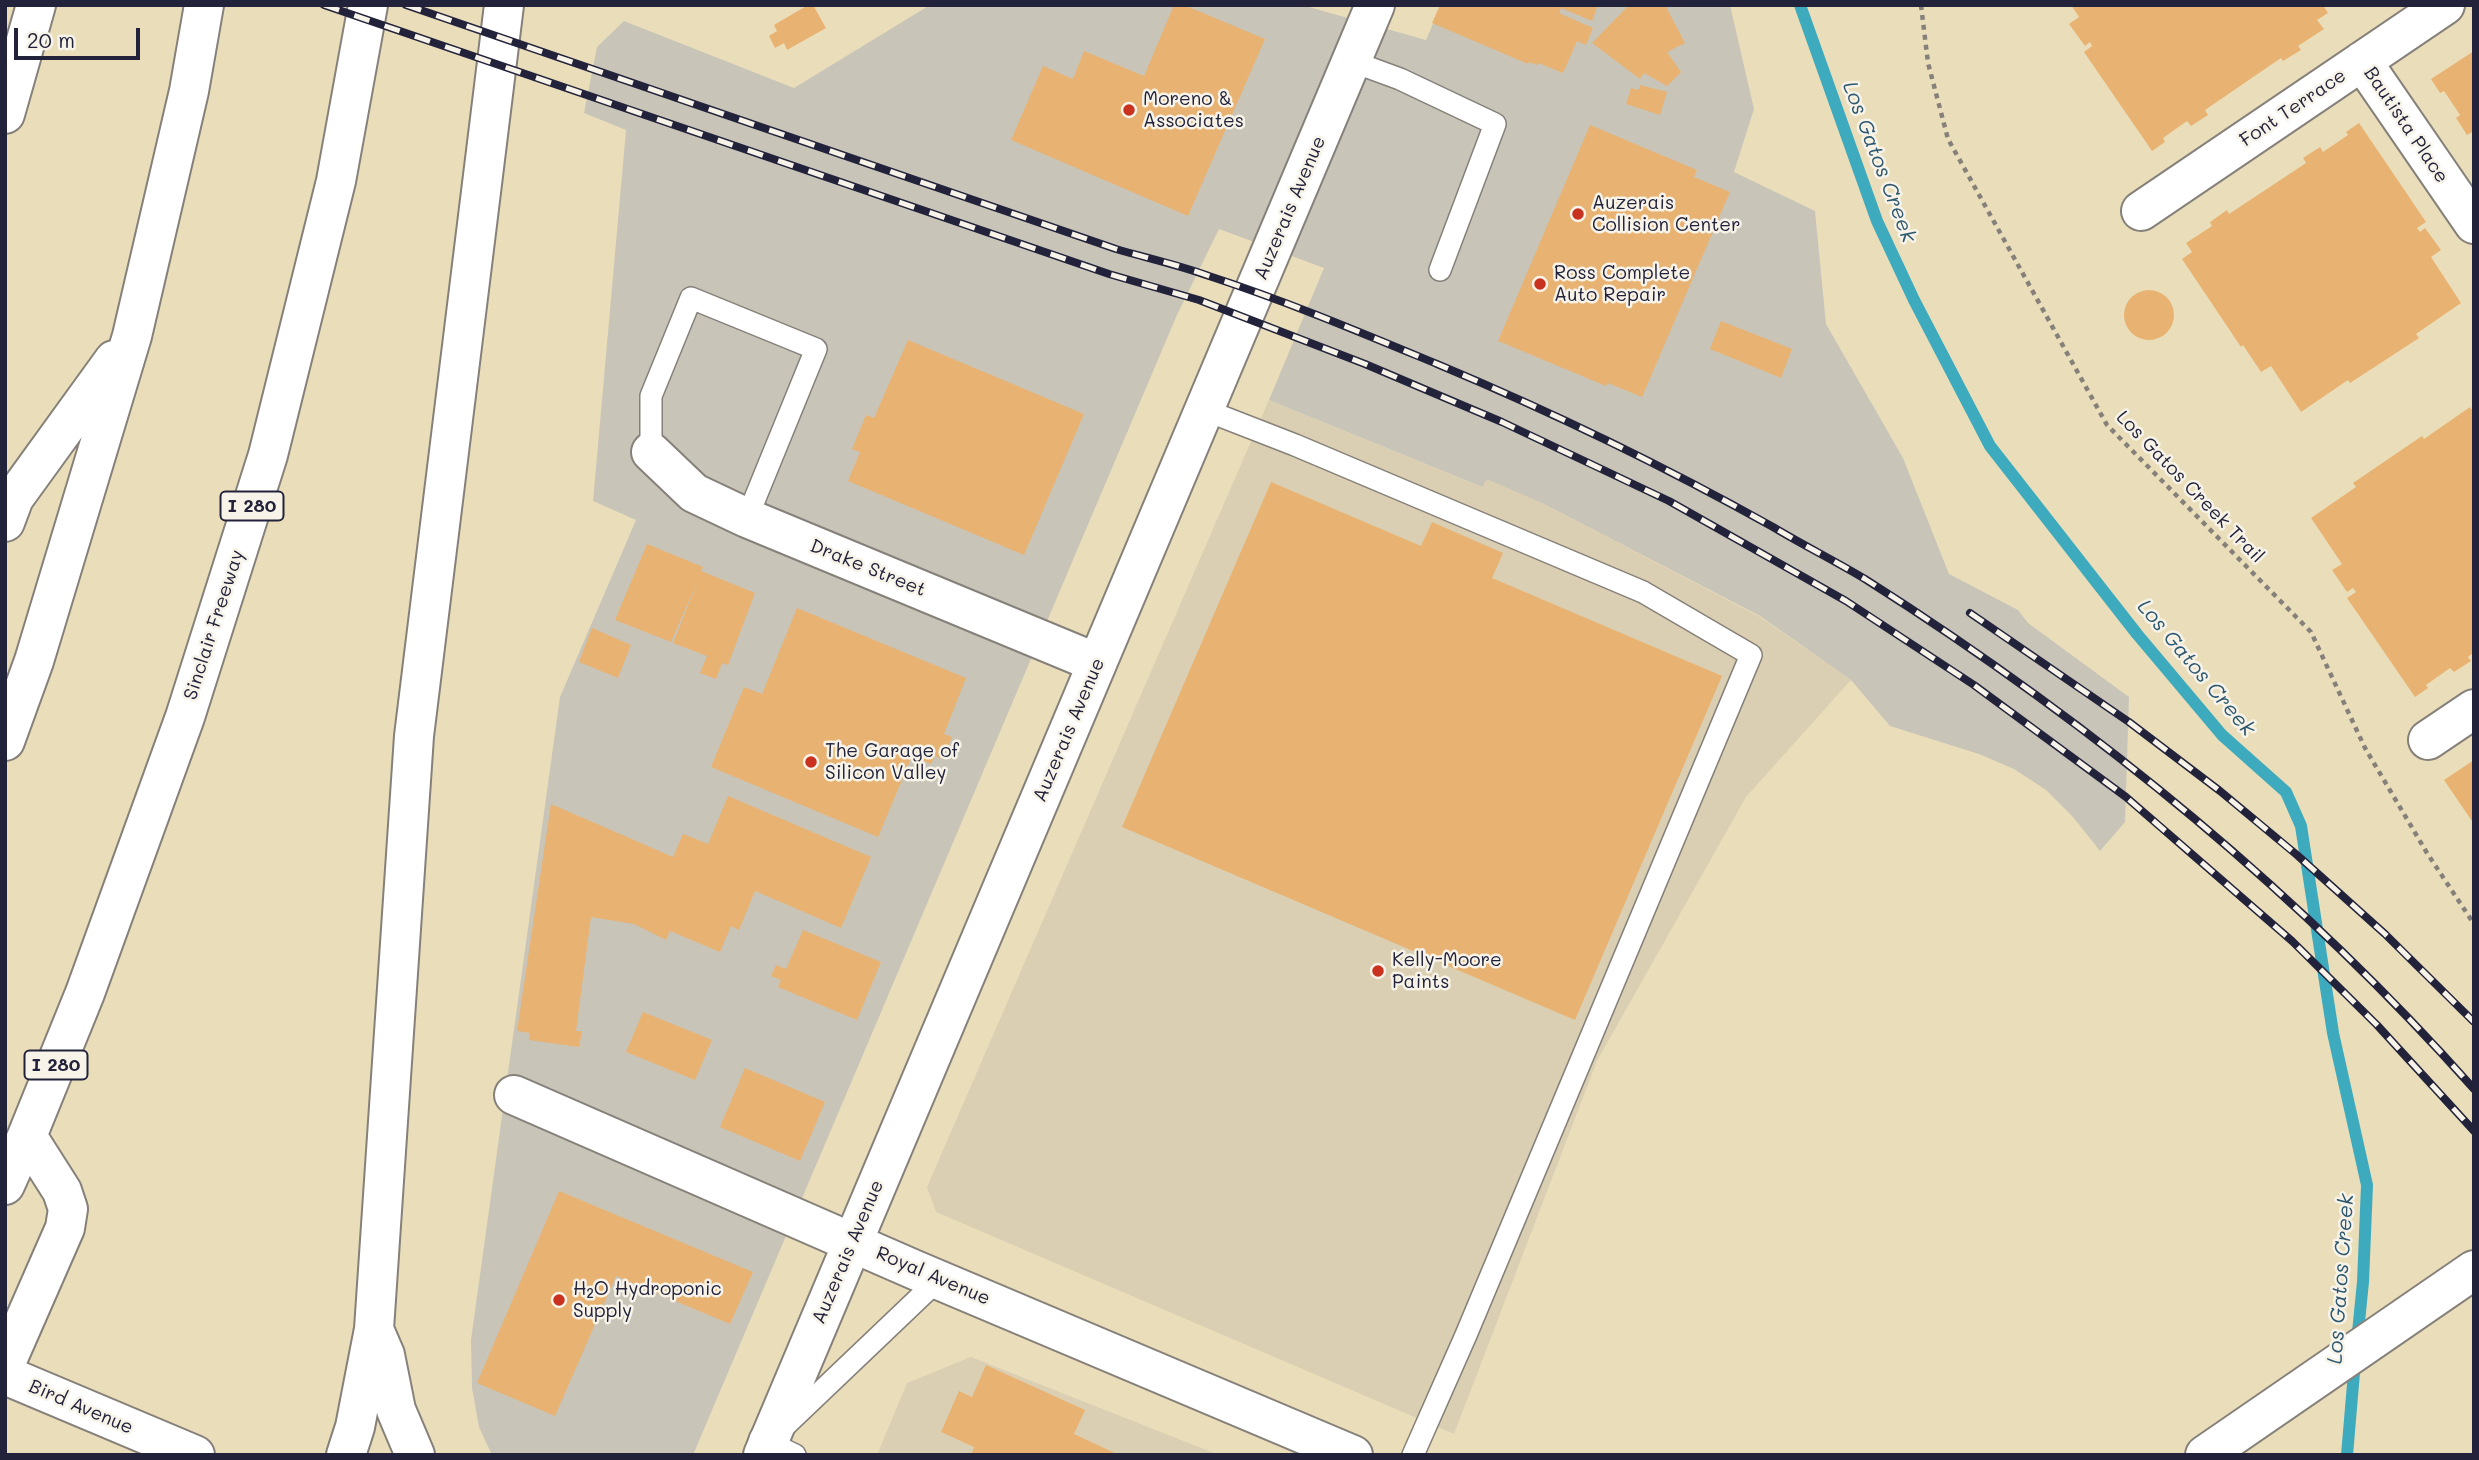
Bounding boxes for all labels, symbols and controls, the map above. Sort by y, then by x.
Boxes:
scale bar [18,14,144,58]
text: 20 m [27,26,75,53]
street label: Bautista Place [2359,63,2453,187]
street label: Font Terrace [2236,64,2350,152]
water label: Los Gatos Creek [1837,78,1921,246]
place label: Moreno & Associates [1143,88,1244,132]
marker: Moreno & Associates [1121,102,1137,118]
street label: Auzerais Avenue [1249,133,1331,283]
place label: Auzerais Collision Center [1592,192,1741,236]
marker: Auzerais Collision Center [1570,206,1586,222]
place label: Ross Complete Auto Repair [1554,262,1690,306]
marker: Ross Complete Auto Repair [1532,276,1548,292]
street label: Los Gatos Creek Trail [2111,406,2269,568]
road number: I 280 [220,492,284,520]
street label: Drake Street [807,534,929,602]
street label: Sinclair Freeway [179,547,249,703]
water label: Los Gatos Creek [2132,595,2260,741]
street label: Auzerais Avenue [1028,655,1110,805]
place label: The Garage of Silicon Valley [825,740,959,784]
marker: The Garage of Silicon Valley [803,754,819,770]
place label: Kelly-Moore Paints [1392,949,1502,993]
marker: Kelly-Moore Paints [1370,963,1386,979]
road number: I 280 [24,1050,88,1080]
street label: Auzerais Avenue [807,1177,889,1327]
water label: Los Gatos Creek [2322,1193,2360,1365]
street label: Royal Avenue [872,1242,994,1310]
place label: H₂O Hydroponic Supply [573,1278,722,1322]
marker: H₂O Hydroponic Supply [551,1292,567,1308]
street label: Bird Avenue [25,1375,137,1439]

